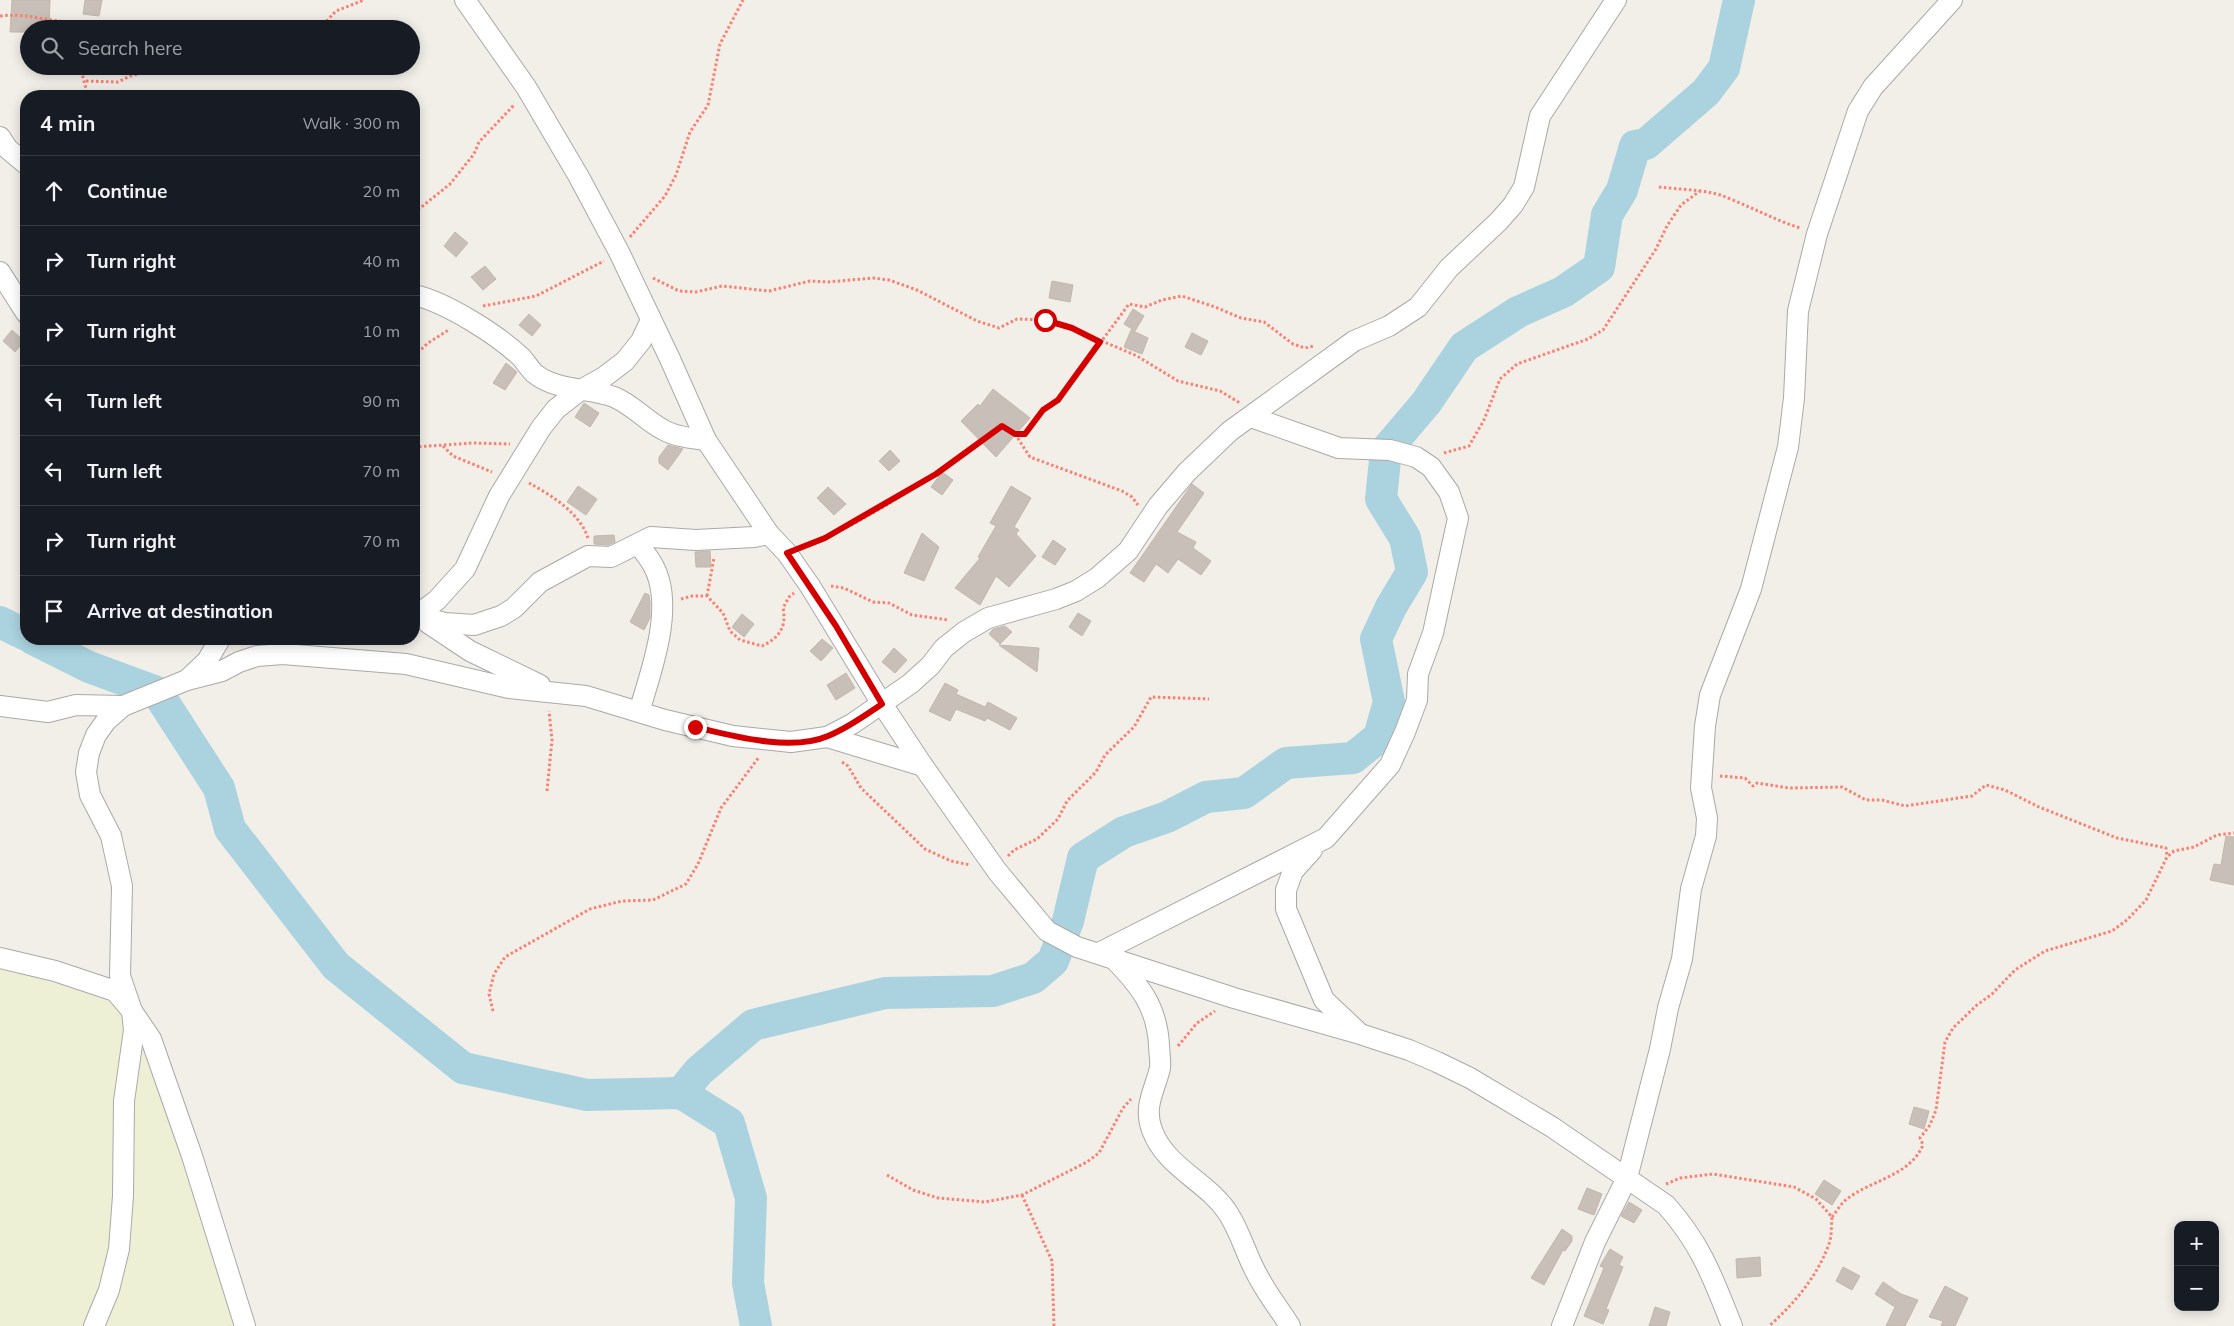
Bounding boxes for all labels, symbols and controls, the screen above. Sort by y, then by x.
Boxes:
search box [20,20,420,75]
icon: search [38,34,66,62]
text: Search here [78,36,182,60]
text: 4 min [40,110,95,136]
text: Walk · 300 m [302,113,400,133]
icon: ahead [40,177,68,205]
text: Continue [87,179,167,203]
text: 20 m [363,181,400,201]
icon: right [40,247,68,275]
text: Turn right [87,249,176,273]
text: 40 m [363,251,400,271]
route start [1034,309,1057,332]
icon: right [40,317,68,345]
text: Turn right [87,319,176,343]
text: 10 m [363,321,400,341]
icon: left [40,387,68,415]
text: Turn left [87,389,162,413]
text: 90 m [363,391,400,411]
icon: left [40,457,68,485]
text: Turn left [87,459,162,483]
text: 70 m [363,461,400,481]
icon: right [40,527,68,555]
text: Turn right [87,529,176,553]
text: 70 m [363,531,400,551]
icon: arrive [40,597,68,625]
text: Arrive at destination [87,599,273,623]
route end [684,716,707,739]
map controls [2174,1221,2219,1311]
button: + [2174,1221,2219,1266]
button: − [2174,1266,2219,1311]

